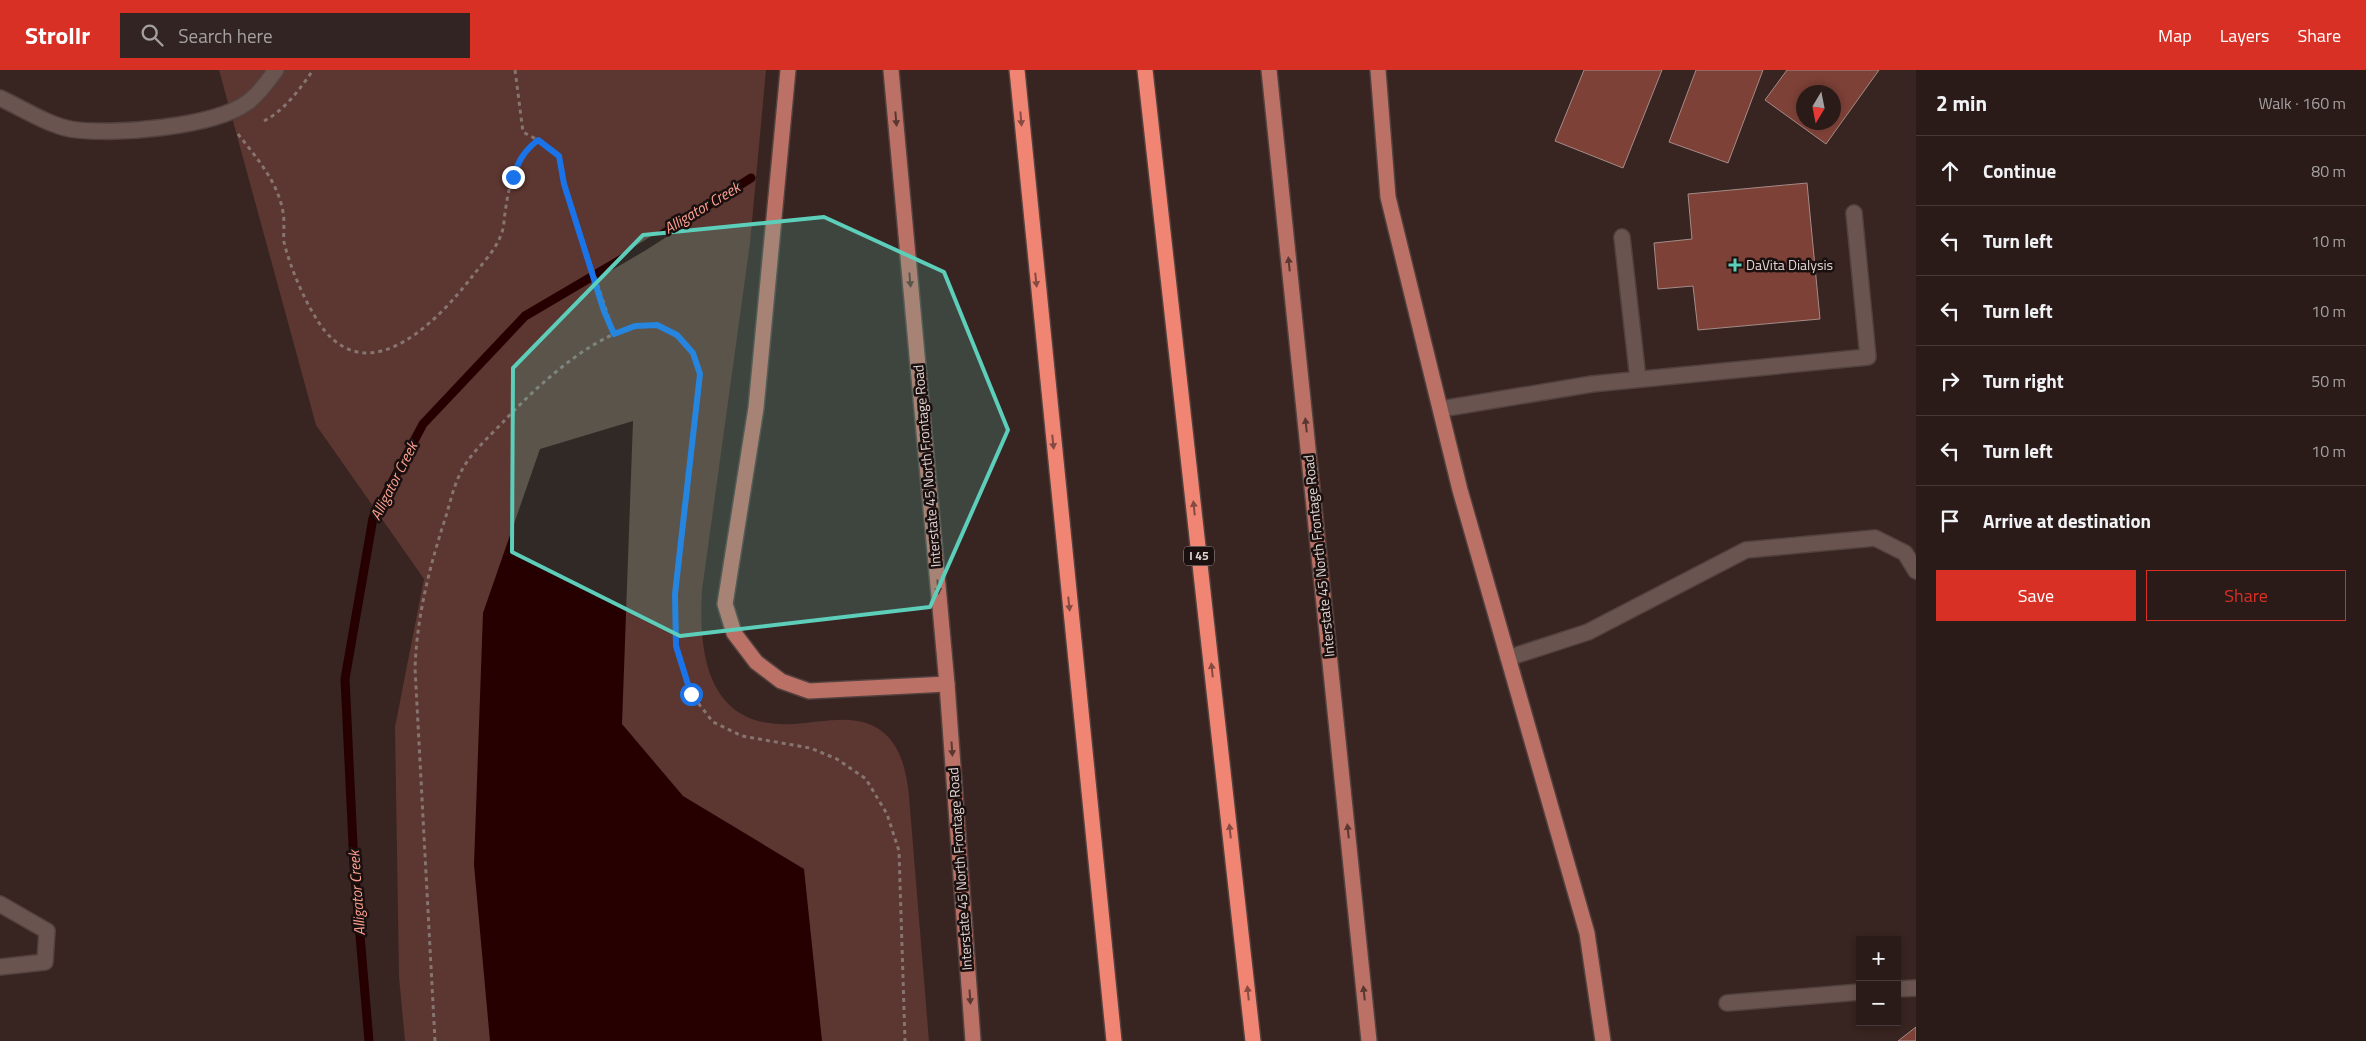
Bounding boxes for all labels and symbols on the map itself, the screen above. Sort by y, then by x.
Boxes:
north arrow [1796,85,1841,130]
one-way arrow [892,111,900,127]
one-way arrow [1017,111,1025,127]
route end [502,166,525,189]
water label: Alligator Creek [659,175,746,239]
place label: DaVita Dialysis [1746,254,1833,275]
one-way arrow [1285,256,1293,272]
marker: DaVita Dialysis [1728,258,1742,272]
one-way arrow [907,273,915,289]
one-way arrow [1032,273,1040,289]
street label: Interstate 45 North Frontage Road [907,364,946,568]
one-way arrow [1302,417,1310,433]
one-way arrow [1049,434,1057,450]
water label: Alligator Creek [364,436,424,524]
street label: Interstate 45 North Frontage Road [1297,454,1340,658]
one-way arrow [1190,500,1198,516]
road number: I 45 [1184,546,1214,566]
one-way arrow [934,580,942,596]
one-way arrow [1065,596,1073,612]
one-way arrow [1208,661,1216,677]
route start [680,683,703,706]
one-way arrow [948,742,956,758]
street label: Interstate 45 North Frontage Road [942,767,977,971]
one-way arrow [1226,823,1234,839]
one-way arrow [1344,823,1352,839]
water label: Alligator Creek [342,847,371,936]
one-way arrow [1244,984,1252,1000]
one-way arrow [1360,984,1368,1000]
one-way arrow [966,990,974,1006]

